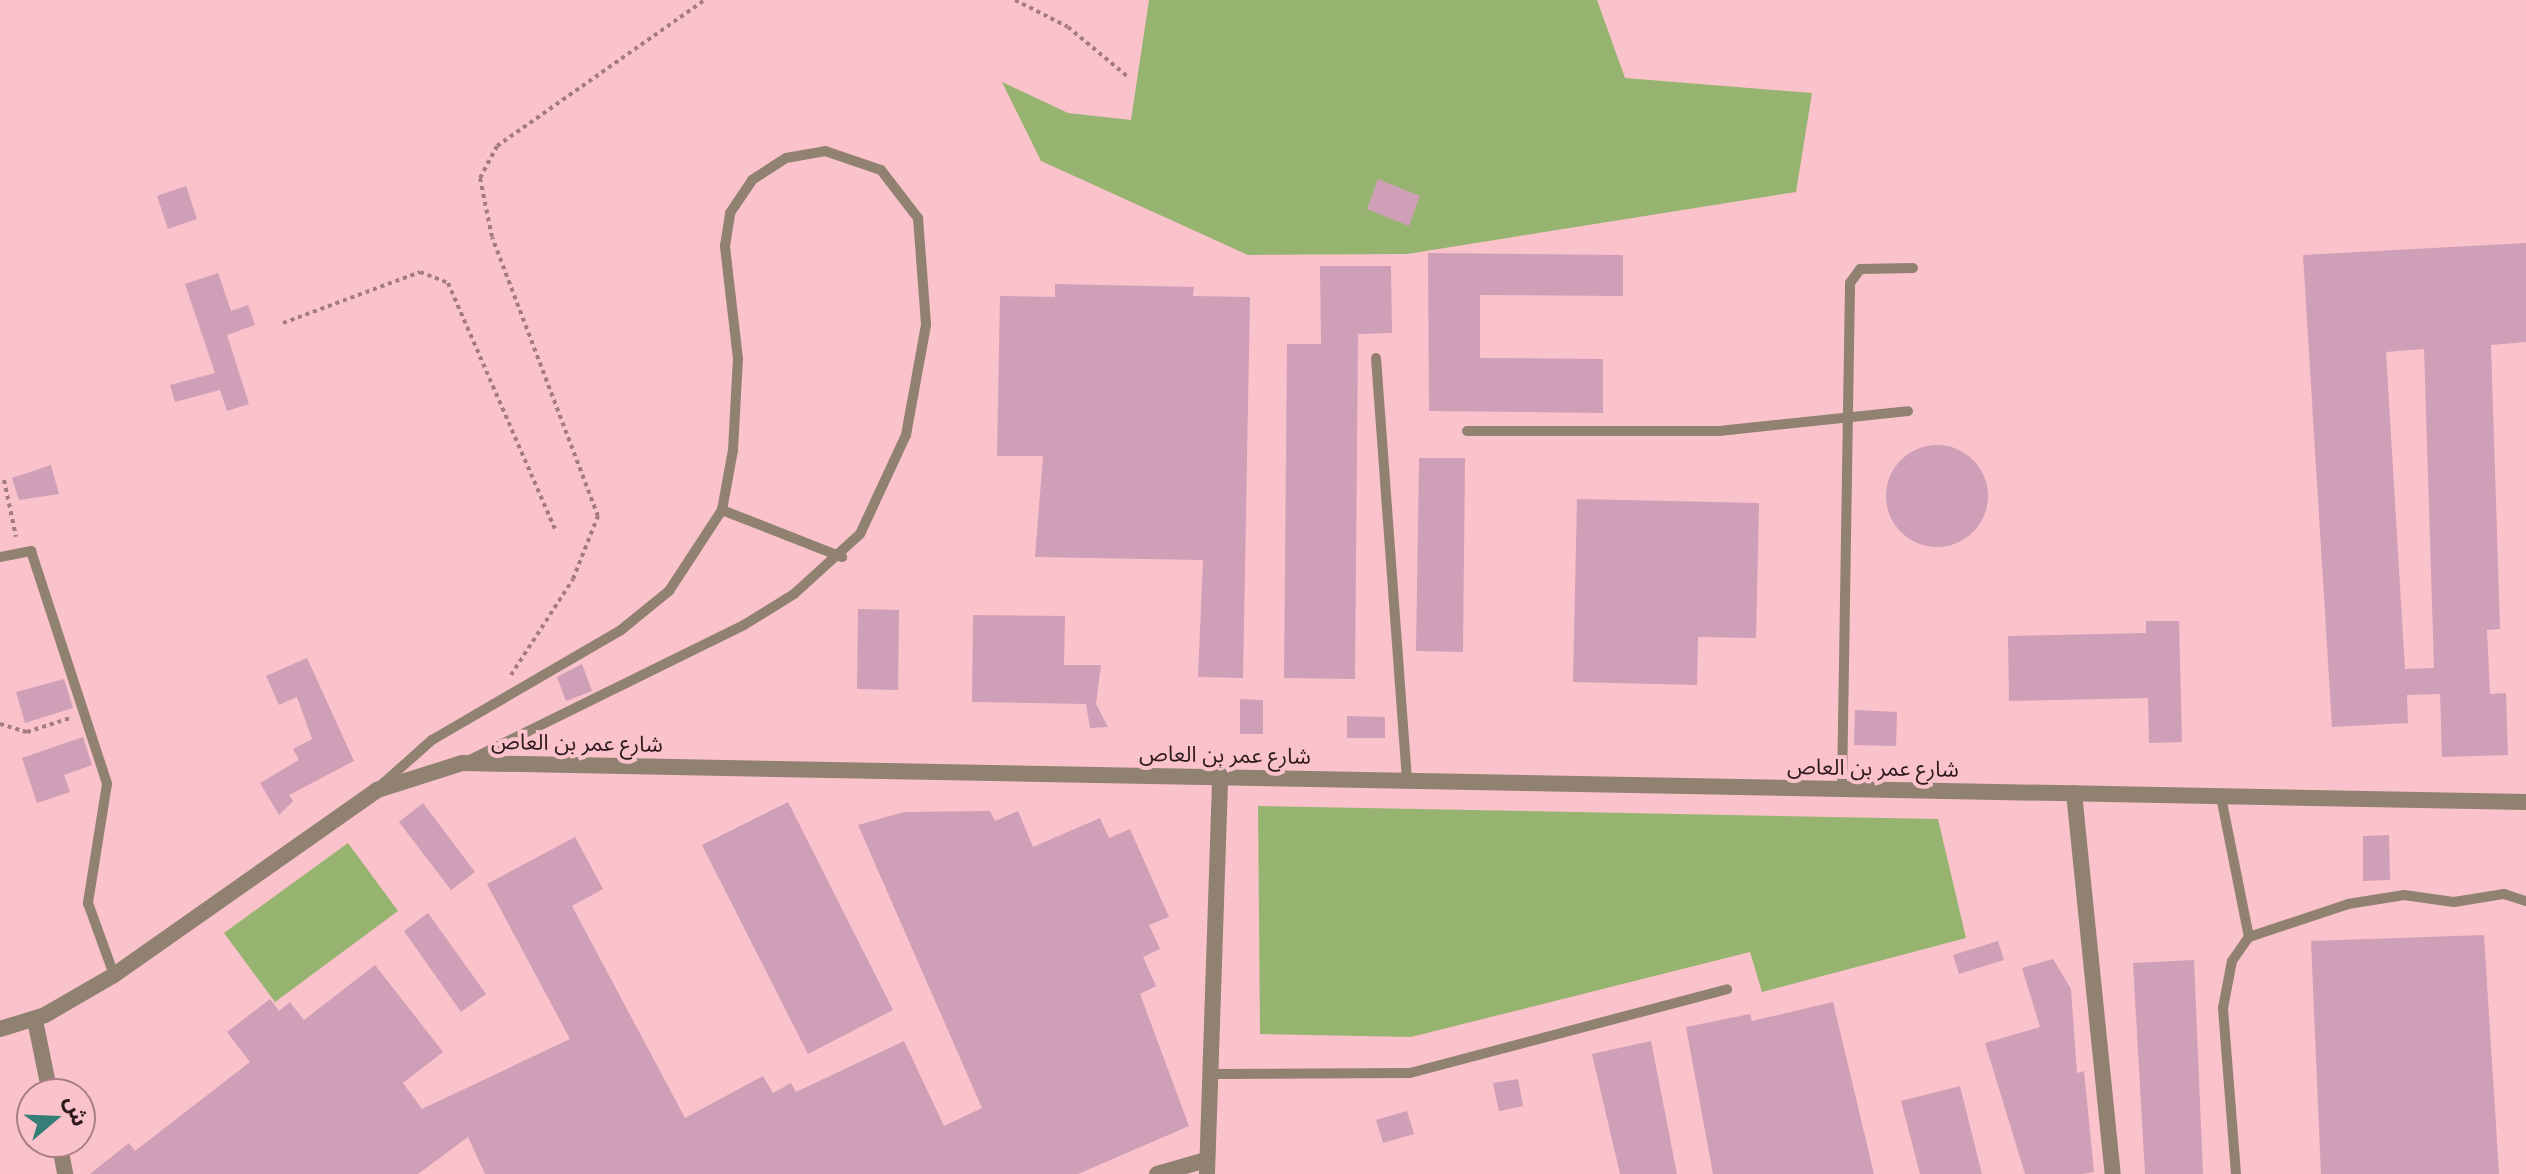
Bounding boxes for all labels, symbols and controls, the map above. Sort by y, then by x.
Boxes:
street label: شارع عمر بن العاص [491,727,663,757]
street label: شارع عمر بن العاص [1139,739,1311,769]
street label: شارع عمر بن العاص [1787,752,1959,782]
north arrow [16,1078,96,1158]
text: ش [60,1092,95,1129]

